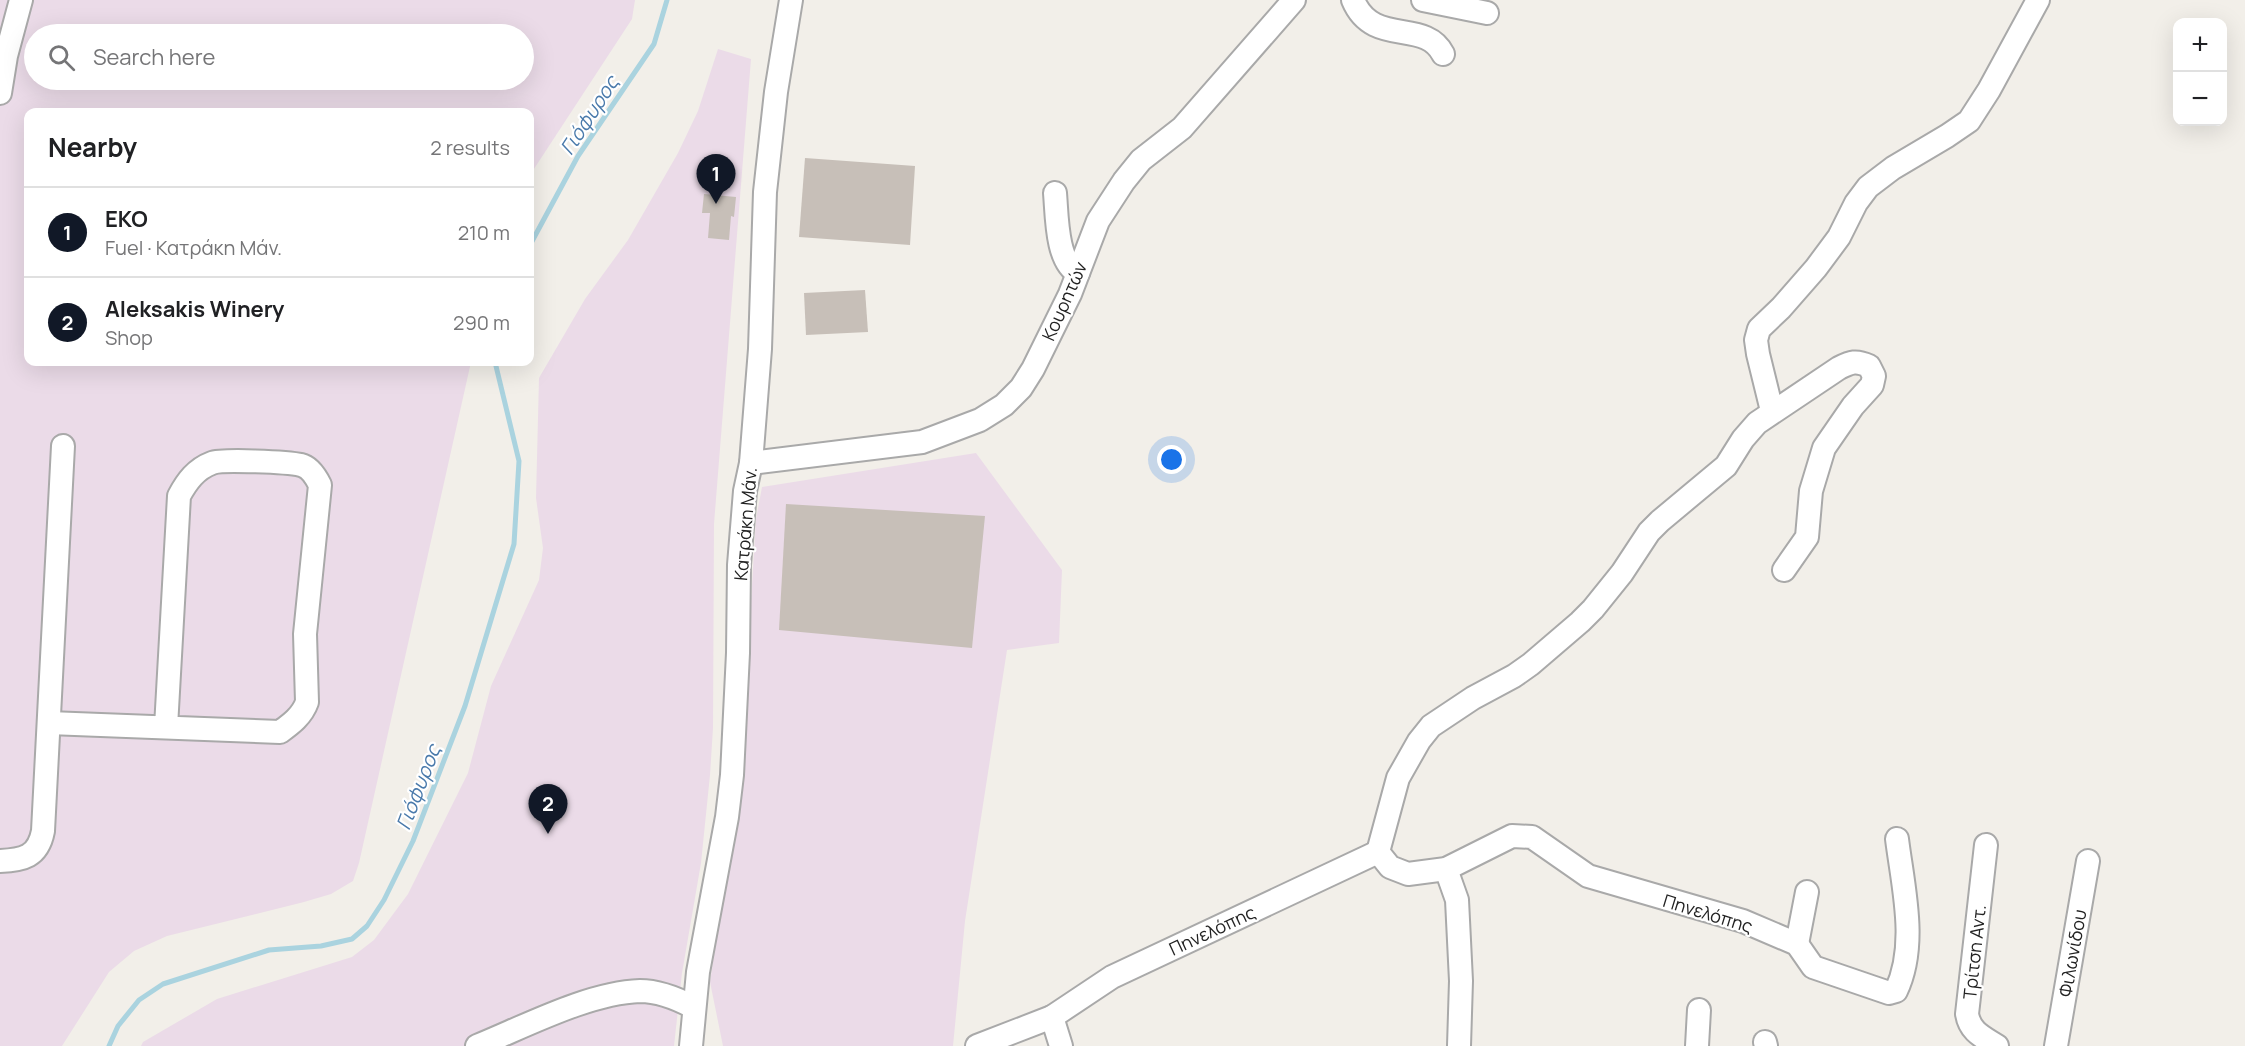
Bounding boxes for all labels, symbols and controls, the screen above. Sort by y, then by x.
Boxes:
map controls [2173,18,2227,126]
button: + [2173,18,2227,72]
search box [24,24,534,90]
icon: search [45,41,78,74]
text: Search here [93,42,215,72]
water label: Γιόφυρος [553,69,626,160]
button: − [2173,72,2227,126]
text: Nearby [48,129,137,165]
text: 2 results [430,134,510,161]
pin: 1 [696,154,736,204]
text: EKO [105,204,148,234]
text: 1 [63,219,72,246]
text: 210 m [458,219,510,246]
text: Fuel · Κατράκη Μάν. [105,234,282,261]
street label: Κουρητών [1036,258,1092,344]
text: Aleksakis Winery [105,294,284,324]
text: 2 [62,309,73,336]
text: 290 m [453,309,510,336]
text: Shop [105,324,153,351]
your location [1157,445,1186,474]
street label: Κατράκη Μάν. [728,466,762,582]
water label: Γιόφυρος [389,739,447,833]
pin: 2 [528,784,568,834]
street label: Πηνελόπης [1660,888,1756,938]
street label: Πηνελόπης [1165,900,1259,960]
street label: Τρίτση Αντ. [1957,904,1991,1000]
street label: Φιλωνίδου [2052,907,2092,999]

